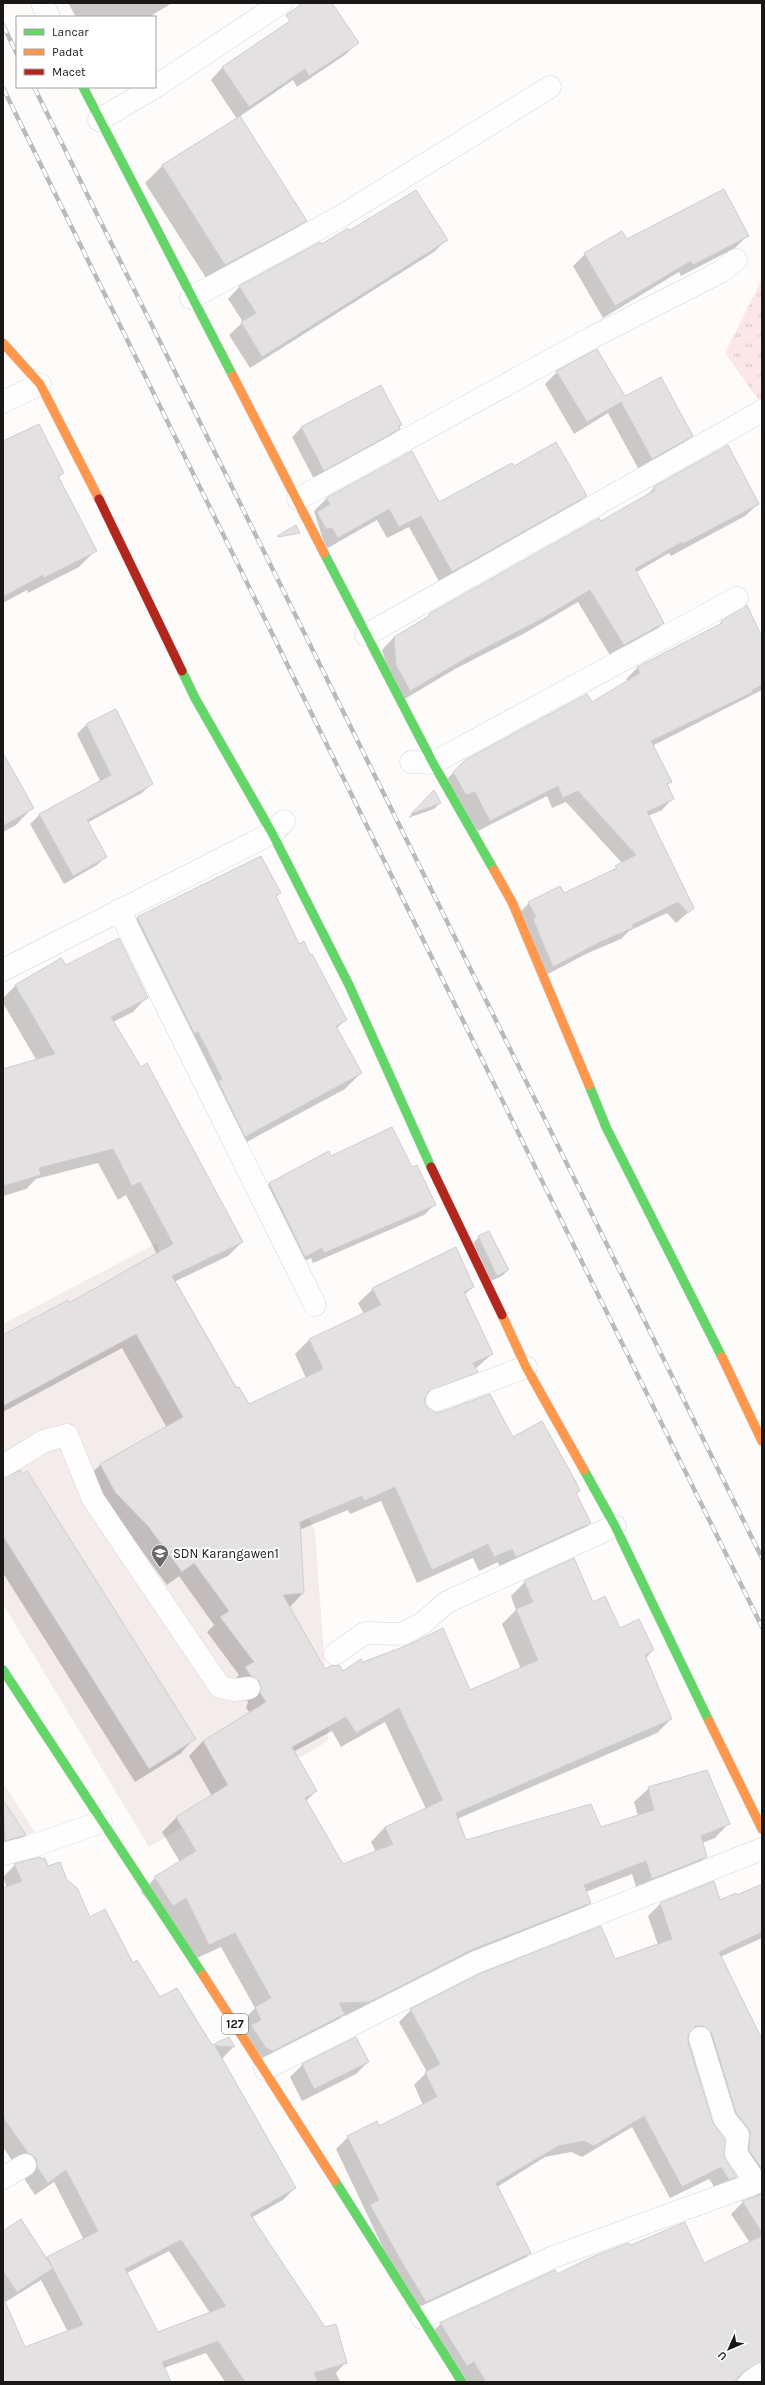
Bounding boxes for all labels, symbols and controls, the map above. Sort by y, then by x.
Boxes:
legend [16,16,156,88]
text: Lancar [52,25,89,39]
text: Padat [52,45,84,59]
text: Macet [52,65,86,79]
school or university icon: SDN Karangawen1 [150,1543,170,1568]
place label: SDN Karangawen1 [173,1546,279,1561]
road number: 127 [222,2014,248,2034]
north arrow [709,2329,749,2369]
text: U [715,2348,730,2363]

